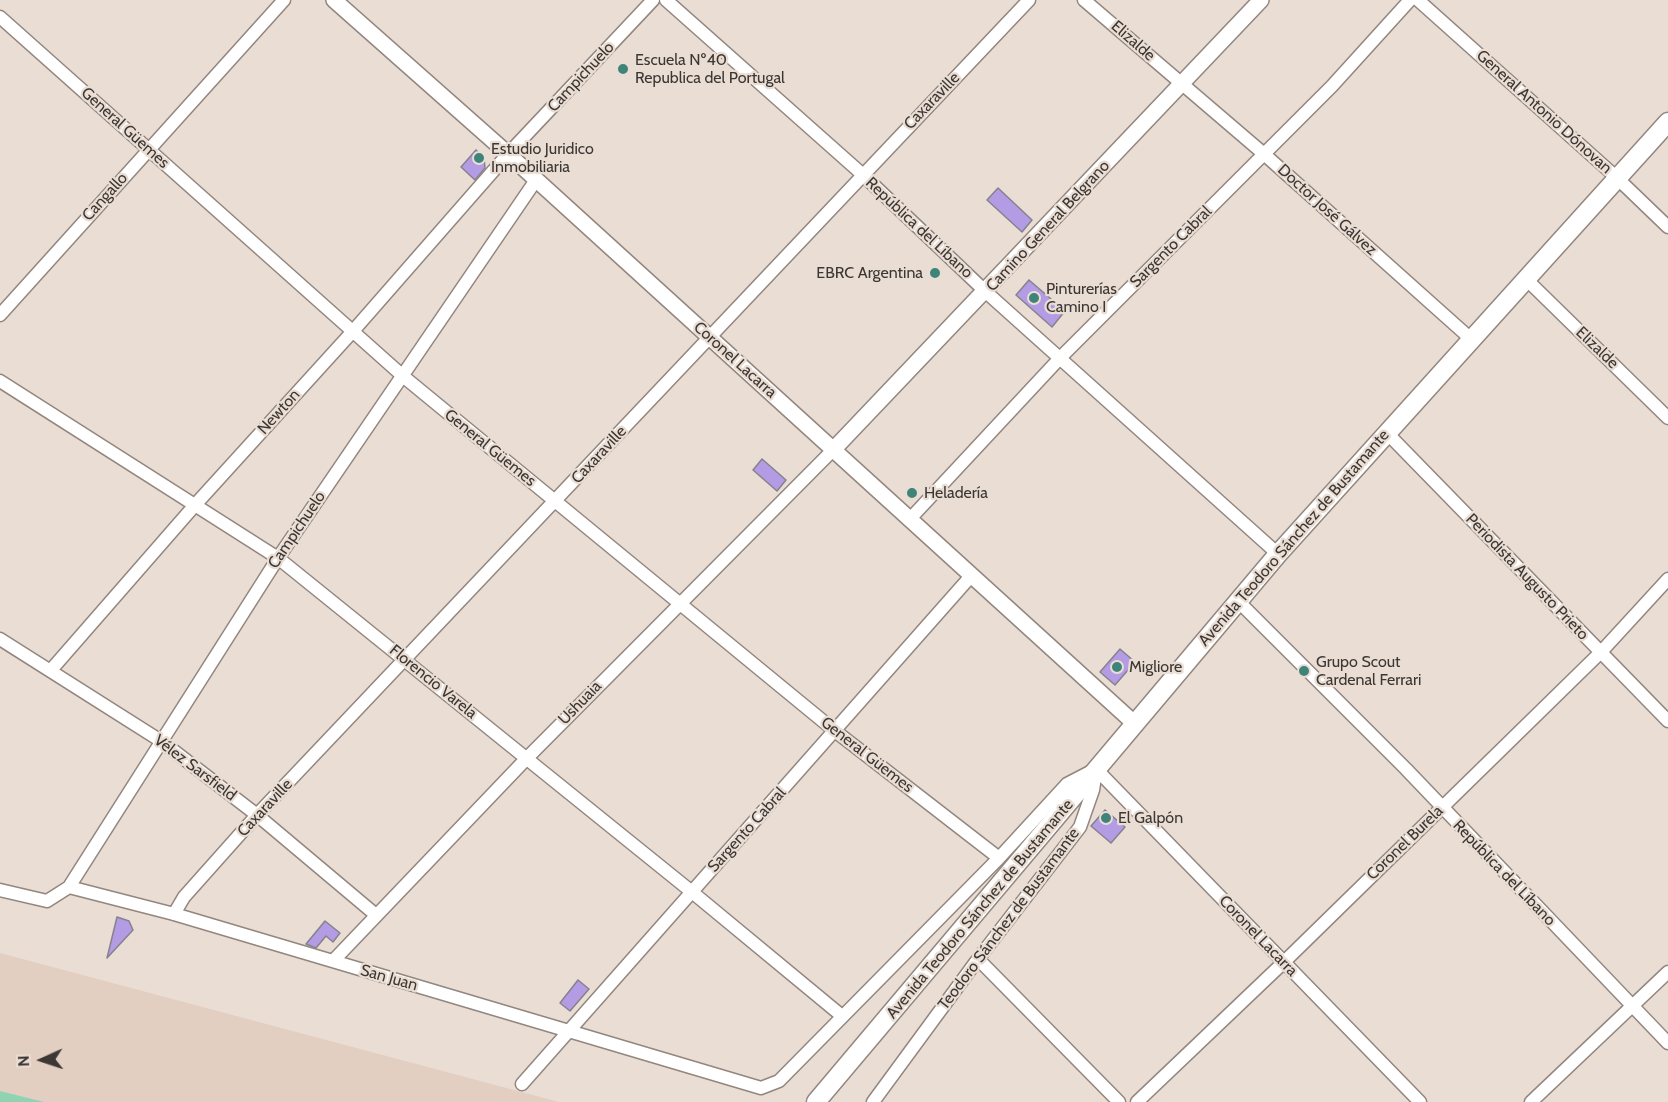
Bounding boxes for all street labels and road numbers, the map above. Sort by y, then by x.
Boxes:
street label: Elizalde [1107,17,1159,65]
street label: Campichuelo [544,38,618,116]
street label: General Antonio Dónovan [1472,46,1616,178]
street label: Caxaraville [900,68,964,134]
street label: General Güemes [77,83,173,173]
street label: Camino General Belgrano [982,156,1114,296]
street label: Doctor José Gálvez [1273,160,1381,260]
street label: Cangallo [78,169,132,225]
street label: República del Líbano [861,173,977,283]
street label: Sargento Cabral [1126,202,1216,292]
street label: Coronel Lacarra [690,318,780,402]
street label: Elizalde [1572,323,1622,373]
street label: Newton [254,386,304,438]
street label: General Güemes [440,405,540,491]
street label: Caxaraville [567,422,631,488]
street label: Avenida Teodoro Sánchez de Bustamante [1195,426,1393,650]
street label: Campichuelo [264,488,330,572]
street label: Periodista Augusto Prieto [1462,510,1592,644]
street label: Florencio Varela [385,641,481,723]
street label: Ushuaia [554,677,606,729]
street label: General Güemes [817,713,917,797]
street label: Vélez Sarsfield [150,731,240,805]
street label: Caxaraville [233,775,297,841]
street label: Sargento Cabral [704,784,790,876]
street label: Avenida Teodoro Sánchez de Bustamante [883,795,1077,1023]
street label: Coronel Burela [1363,802,1447,884]
street label: República del Líbano [1449,816,1559,930]
street label: Teodoro Sánchez de Bustamante [934,824,1084,1014]
street label: Coronel Lacarra [1215,892,1301,980]
street label: San Juan [358,961,420,995]

